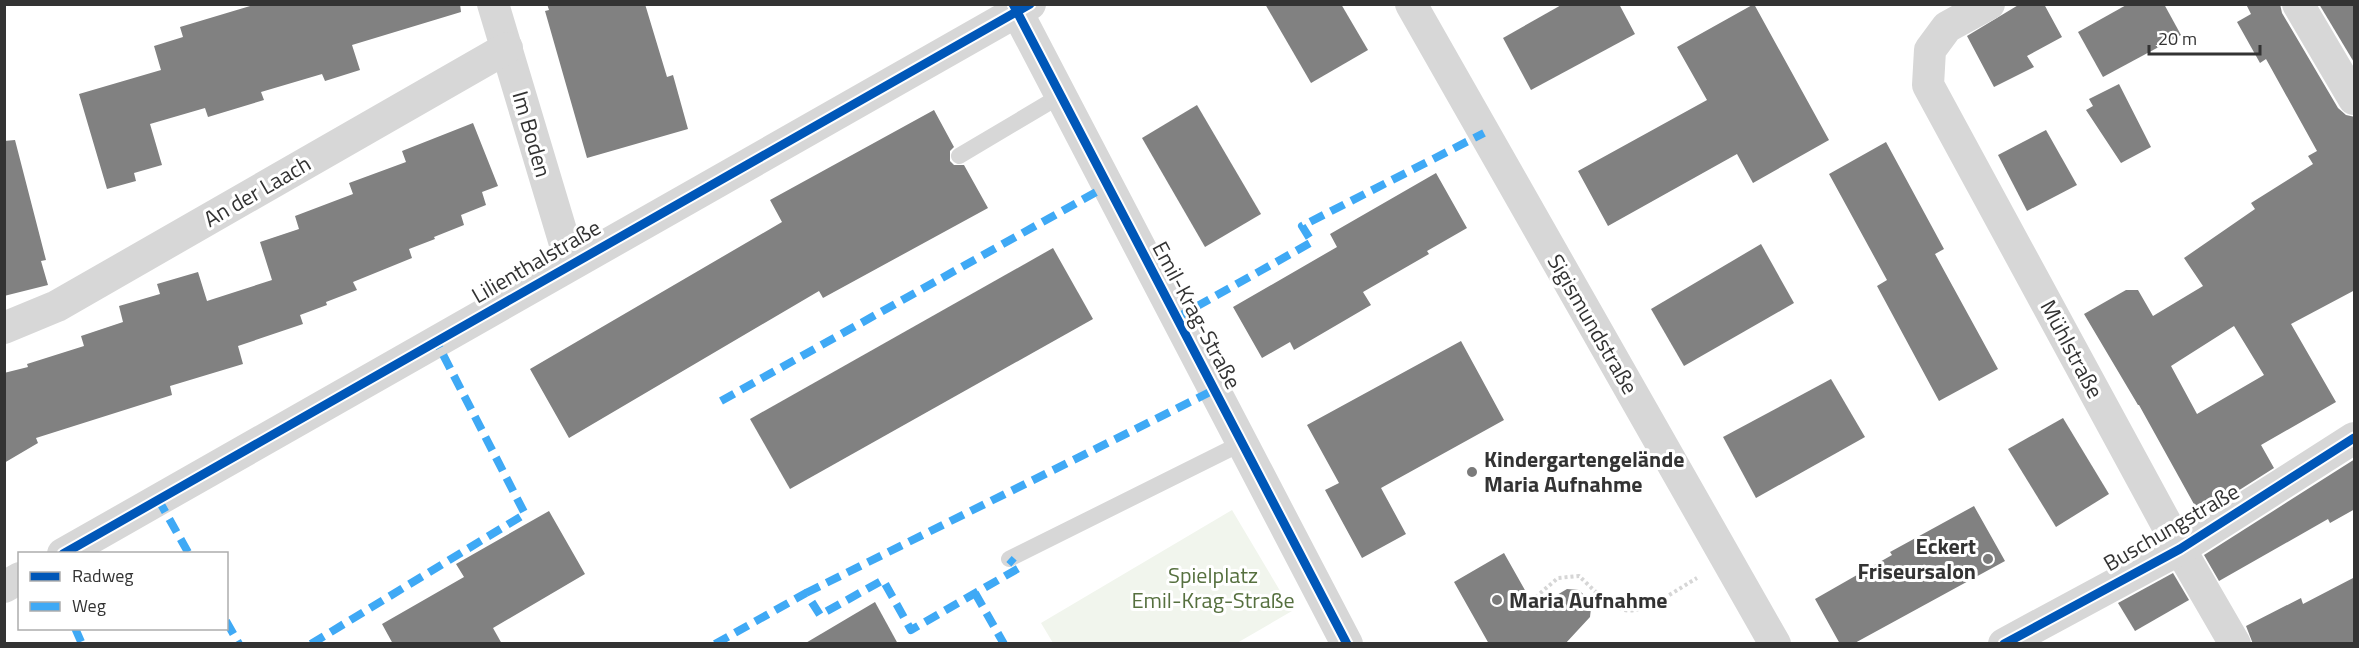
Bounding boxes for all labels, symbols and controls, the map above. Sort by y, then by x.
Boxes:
scale bar [2149,18,2260,56]
text: 20 m [2158,25,2197,52]
street label: Im Boden [503,87,561,181]
street label: An der Laach [197,147,317,235]
street label: Lilienthalstraße [465,210,607,312]
street label: Emil-Krag-Straße [1144,235,1250,395]
street label: Sigismundstraße [1539,248,1647,400]
street label: Mühlstraße [2032,294,2112,404]
place label: Kindergartengelände Maria Aufnahme [1484,442,1685,501]
marker: Kindergartengelände Maria Aufnahme [1465,465,1479,479]
street label: Buschungstraße [2097,474,2245,580]
place label: Eckert Friseursalon [1857,529,1976,588]
legend [18,552,228,630]
marker: Eckert Friseursalon [1981,552,1995,566]
park label: Spielplatz Emil-Krag-Straße [1131,558,1295,617]
text: Radweg [72,562,134,589]
place label: Maria Aufnahme [1509,583,1668,617]
text: Weg [72,592,106,619]
marker: Maria Aufnahme [1490,593,1504,607]

